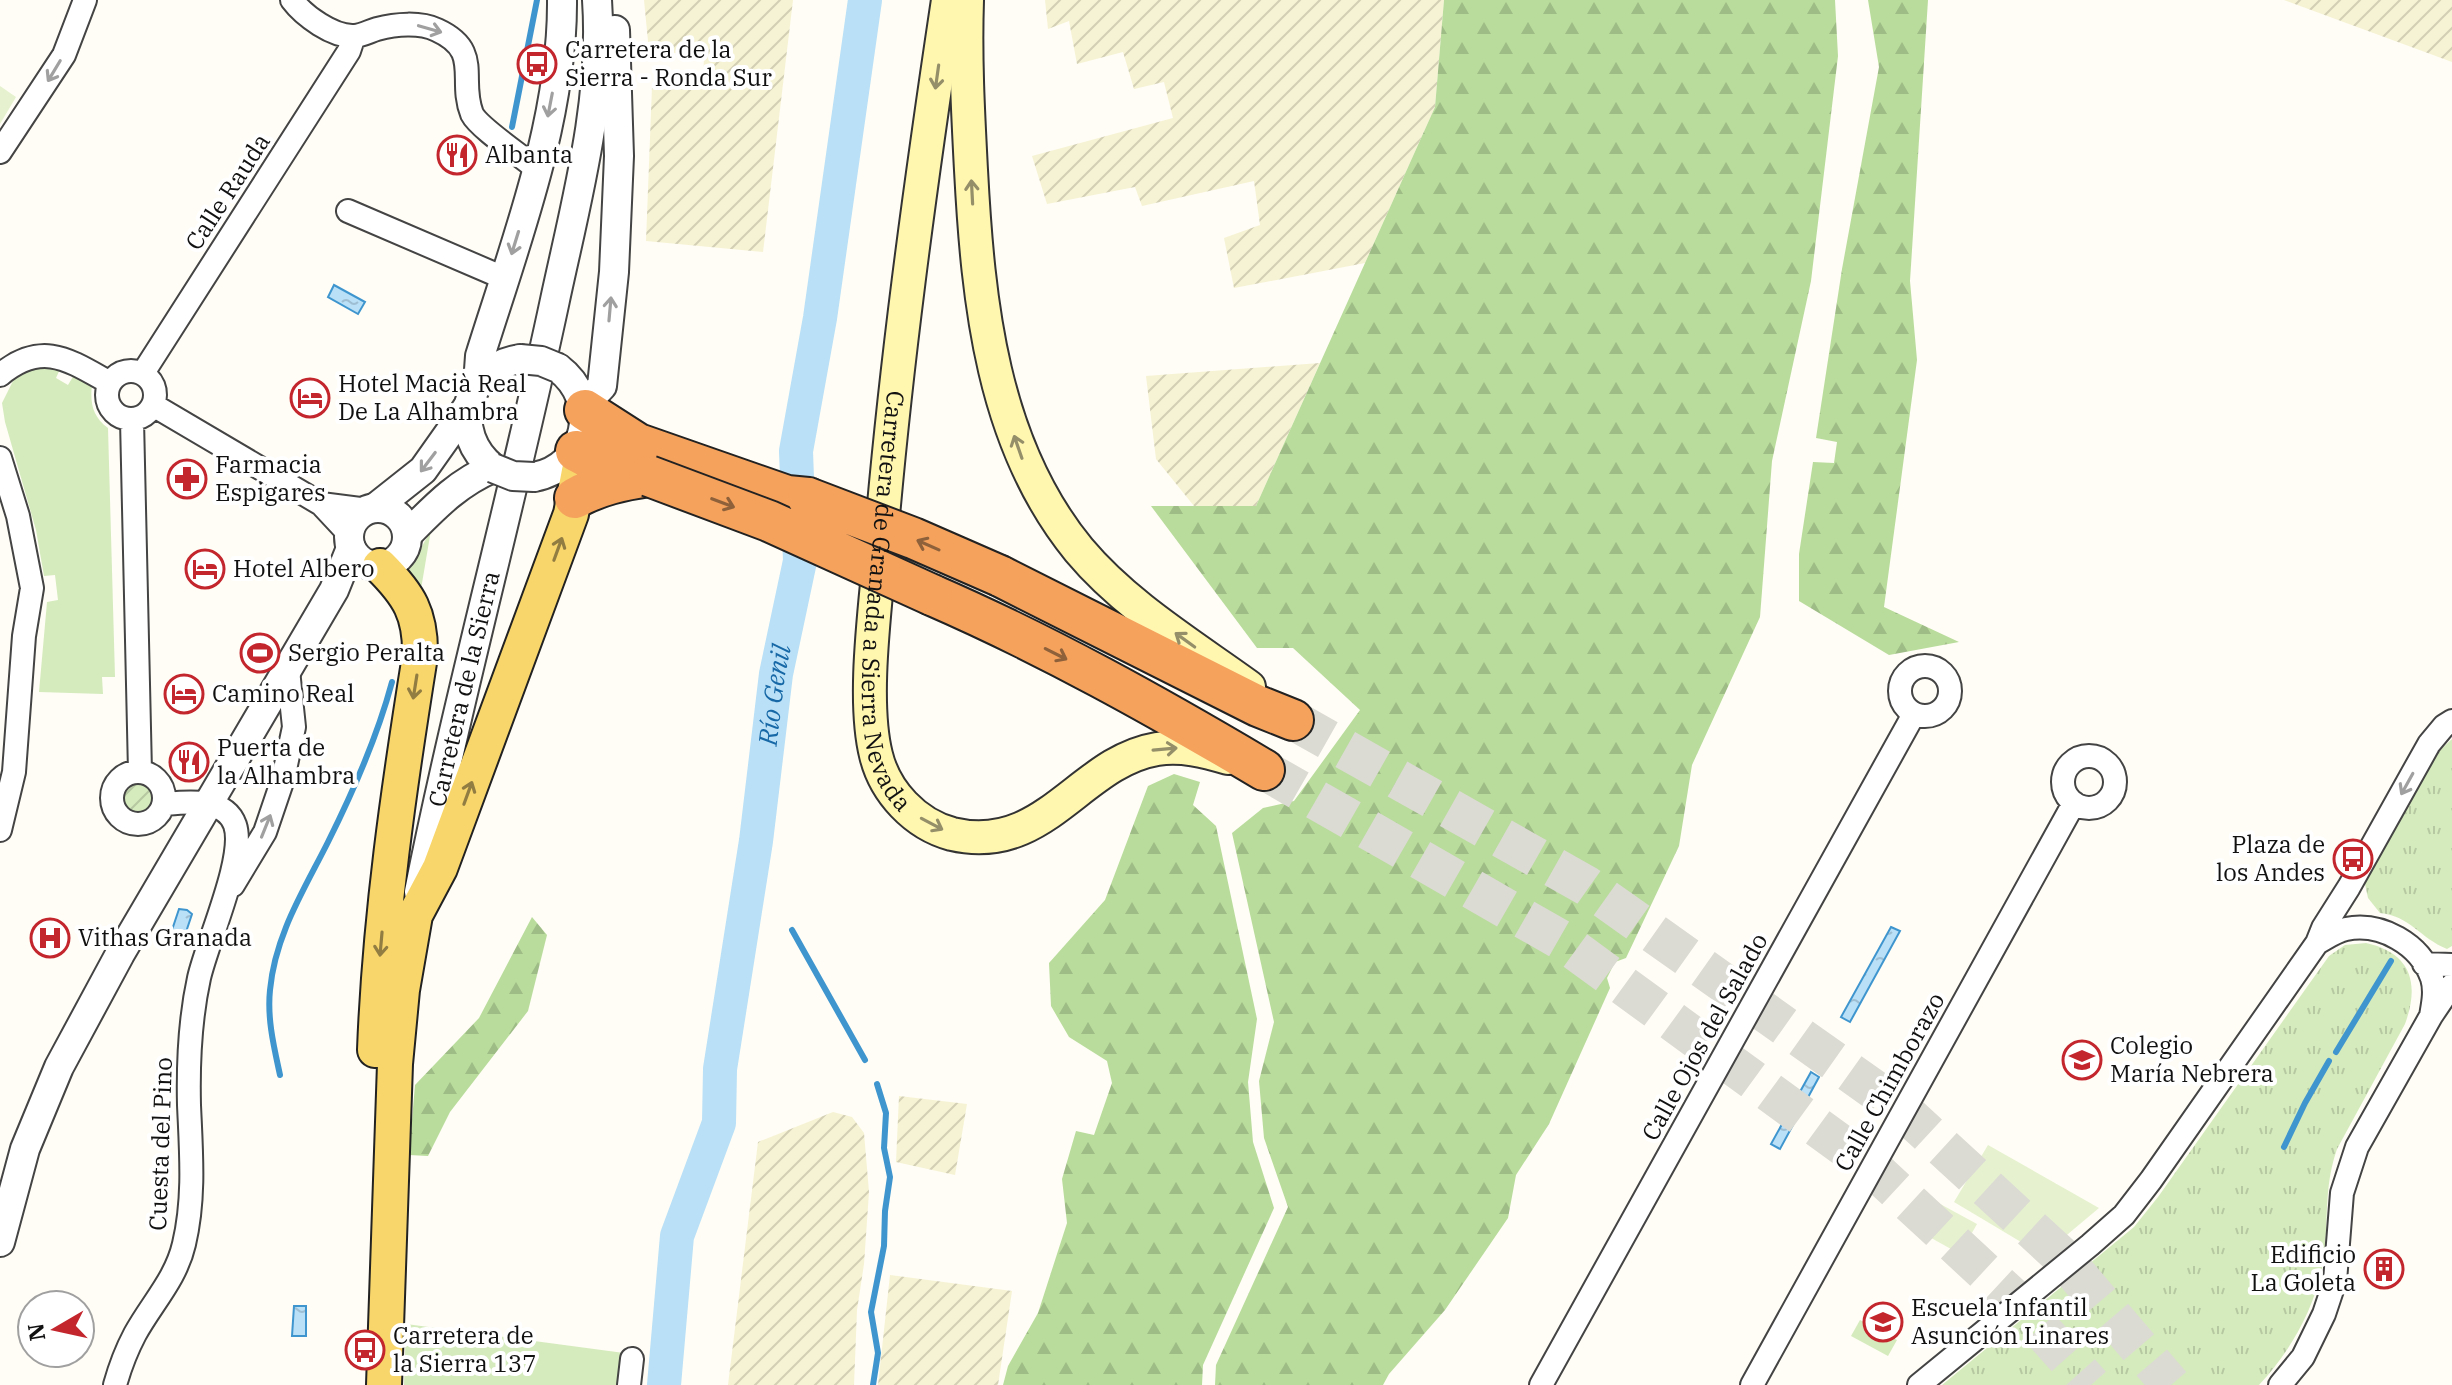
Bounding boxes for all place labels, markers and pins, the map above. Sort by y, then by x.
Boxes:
place label: Carretera de la Sierra - Ronda Sur [565,33,772,93]
bus stop icon: Carretera de la Sierra - Ronda Sur [516,43,558,85]
restaurant icon: Albanta [436,134,478,176]
place label: Albanta [485,138,573,170]
place label: Hotel Macià Real De La Alhambra [338,367,526,427]
hotel icon: Hotel Macià Real De La Alhambra [289,377,331,419]
place label: Farmacia Espigares [215,448,326,508]
pharmacy icon: Farmacia Espigares [166,458,208,500]
hotel icon: Hotel Albero [184,548,226,590]
place label: Hotel Albero [233,552,375,584]
sports icon: Sergio Peralta [239,632,281,674]
place label: Sergio Peralta [288,636,445,668]
hotel icon: Camino Real [163,673,205,715]
place label: Camino Real [212,677,355,709]
place label: Puerta de la Alhambra [217,731,355,791]
restaurant icon: Puerta de la Alhambra [168,741,210,783]
place label: Plaza de los Andes [2216,828,2325,888]
bus stop icon: Plaza de los Andes [2332,838,2374,880]
hospital icon: Vithas Granada [29,917,71,959]
place label: Vithas Granada [78,921,252,953]
place label: Colegio María Nebrera [2110,1029,2274,1089]
school or university icon: Colegio María Nebrera [2061,1039,2103,1081]
place label: Edificio La Goleta [2251,1238,2356,1298]
building icon: Edificio La Goleta [2363,1248,2405,1290]
place label: Escuela Infantil Asunción Linares [1911,1291,2109,1351]
school or university icon: Escuela Infantil Asunción Linares [1862,1301,1904,1343]
place label: Carretera de la Sierra 137 [393,1319,537,1379]
bus stop icon: Carretera de la Sierra 137 [344,1329,386,1371]

